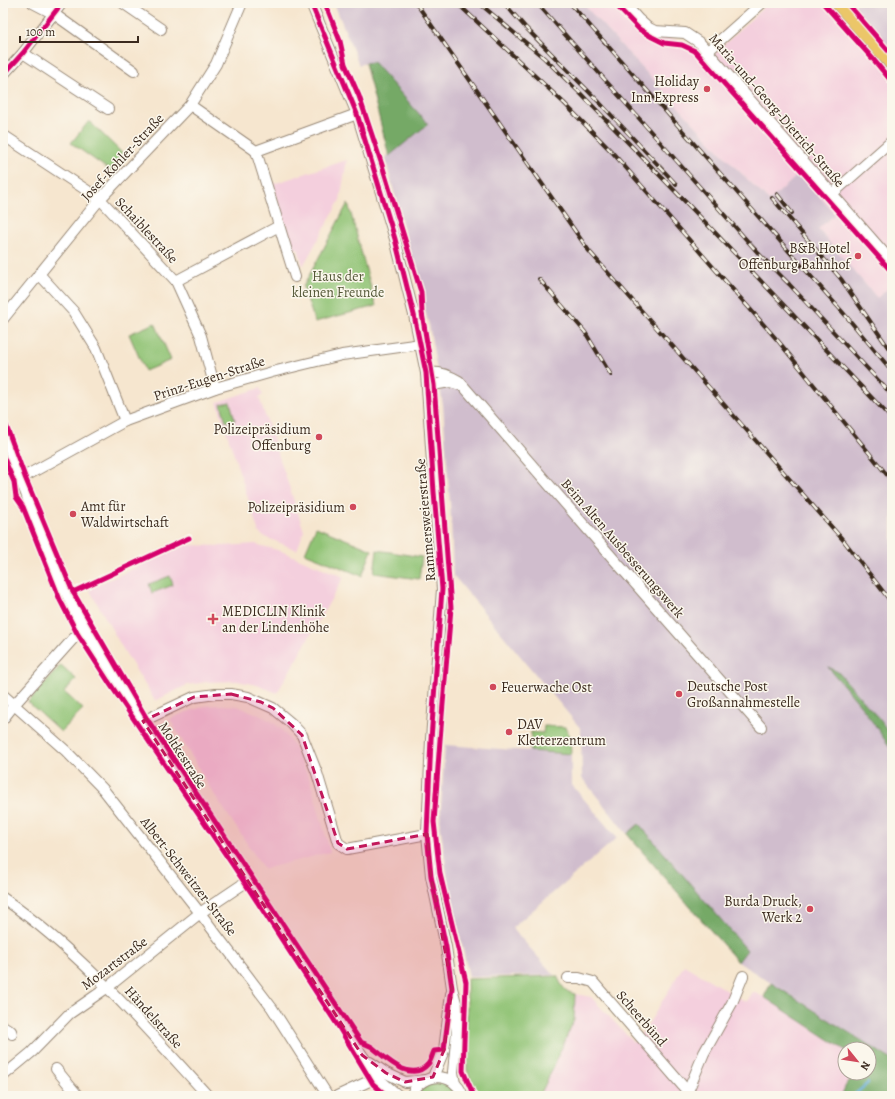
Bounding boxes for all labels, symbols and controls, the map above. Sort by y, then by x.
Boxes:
scale bar [20,18,138,44]
text: 100 m [26,24,55,40]
street label: Maria-und-Georg-Dietrich-Straße [704,29,849,191]
place label: Holiday Inn Express [631,72,700,107]
marker: Holiday Inn Express [702,84,712,94]
street label: Josef-Kohler-Straße [77,109,168,205]
street label: Schaiblestraße [111,193,182,268]
place label: B&B Hotel Offenburg Bahnhof [739,239,852,274]
marker: B&B Hotel Offenburg Bahnhof [853,251,863,261]
park label: Haus der kleinen Freunde [292,267,384,302]
street label: Prinz-Eugen-Straße [151,352,267,405]
place label: Polizeipräsidium Offenburg [214,420,311,455]
marker: Polizeipräsidium Offenburg [314,432,324,442]
street label: Rammersweierstraße [411,458,440,582]
street label: Beim Alten Ausbesserungswerk [557,475,689,622]
place label: Amt für Waldwirtschaft [80,497,169,532]
place label: Polizeipräsidium [248,498,345,517]
marker: Polizeipräsidium [348,502,358,512]
marker: Amt für Waldwirtschaft [68,509,78,519]
place label: MEDICLIN Klinik an der Lindenhöhe [222,602,329,637]
marker: MEDICLIN Klinik an der Lindenhöhe [207,613,219,625]
place label: Deutsche Post Großannahmestelle [687,677,800,712]
place label: Feuerwache Ost [501,678,592,697]
marker: Feuerwache Ost [488,682,498,692]
marker: Deutsche Post Großannahmestelle [674,689,684,699]
place label: DAV Kletterzentrum [517,715,606,750]
street label: Moltkestraße [154,718,211,792]
marker: DAV Kletterzentrum [504,727,514,737]
street label: Albert-Schweitzer-Straße [135,812,241,940]
place label: Burda Druck, Werk 2 [724,892,802,927]
marker: Burda Druck, Werk 2 [805,904,815,914]
street label: Mozartstraße [77,932,151,994]
street label: Händelstraße [120,982,187,1053]
street label: Scheerbünd [612,986,672,1051]
north arrow [837,1041,877,1081]
text: N [857,1059,874,1073]

